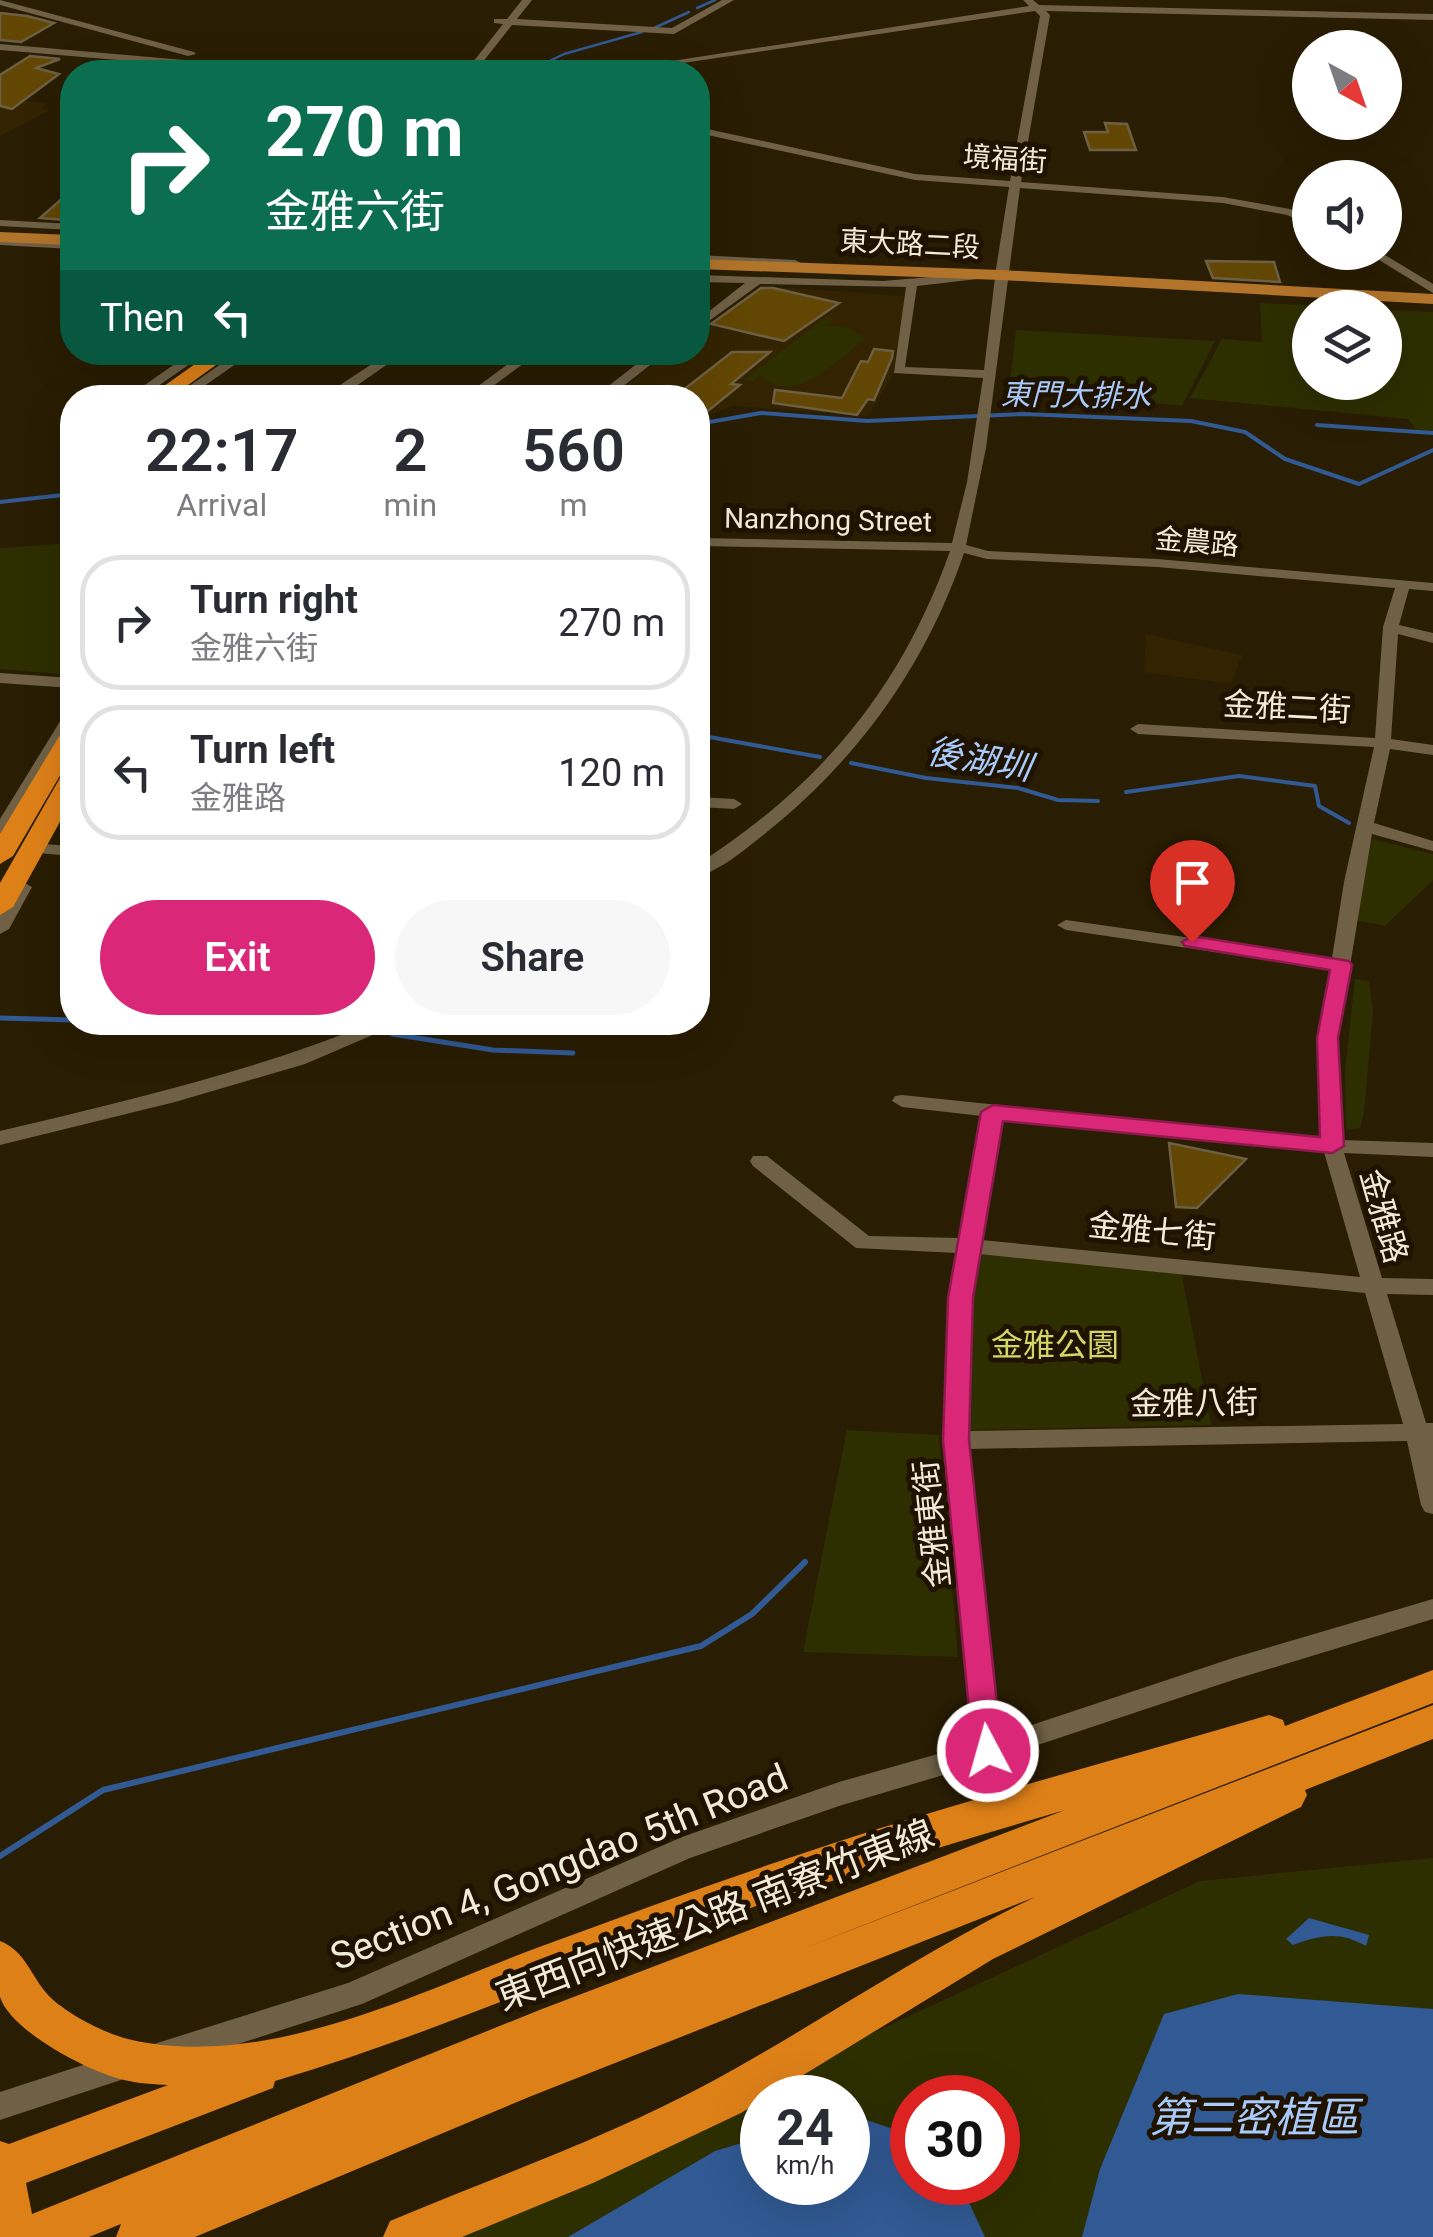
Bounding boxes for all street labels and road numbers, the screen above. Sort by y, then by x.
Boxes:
street label: 境福街 [962,140,1048,178]
street label: 東大路二段 [839,224,981,264]
street label: Nanzhong Street [724,502,932,538]
street label: 金農路 [1154,522,1240,562]
street label: 金雅二街 [1222,685,1352,729]
street label: 金雅路 [1353,1165,1415,1267]
street label: 金雅七街 [1086,1205,1218,1257]
street label: 金雅八街 [1130,1383,1258,1423]
street label: 金雅東街 [906,1458,958,1590]
street label: Section 4, Gongdao 5th Road [324,1755,794,1979]
street label: 東西向快速公路 南寮竹東線 [490,1811,940,2019]

